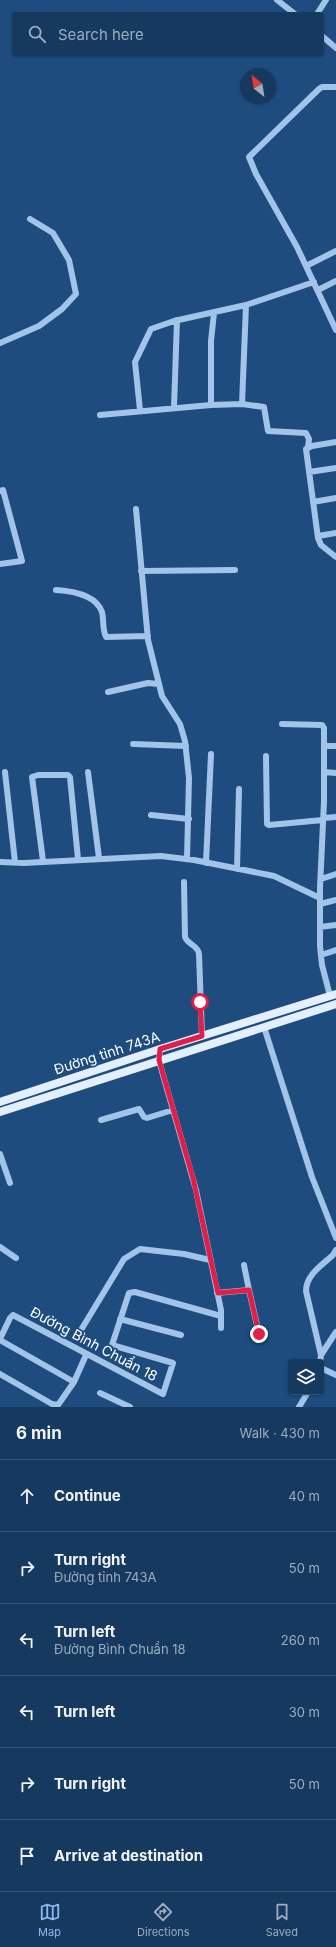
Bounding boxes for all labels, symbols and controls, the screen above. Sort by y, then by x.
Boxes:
search box [12,12,324,56]
icon: search [26,23,48,45]
text: Search here [58,25,144,44]
north arrow [240,68,276,104]
route start [191,993,209,1011]
street label: Đường tỉnh 743A [52,1027,162,1078]
street label: Đường Bình Chuẩn 18 [28,1303,161,1384]
route end [250,1325,268,1343]
map controls [288,1359,324,1395]
button: layers [288,1359,324,1395]
text: 6 min [16,1423,62,1443]
text: Walk · 430 m [240,1425,320,1441]
icon: ahead [16,1485,38,1507]
text: Continue [54,1486,121,1505]
text: 40 m [288,1488,320,1504]
text: Turn right [54,1550,126,1569]
icon: right [16,1557,38,1579]
text: 50 m [289,1560,320,1576]
text: Đường tỉnh 743A [54,1569,156,1585]
text: Turn left [54,1622,115,1641]
icon: left [16,1629,38,1651]
text: 260 m [281,1632,320,1648]
text: Đường Bình Chuẩn 18 [54,1641,186,1657]
icon: left [16,1701,38,1723]
text: Turn left [54,1702,115,1721]
text: 30 m [289,1704,320,1720]
icon: right [16,1773,38,1795]
text: Turn right [54,1774,126,1793]
text: 50 m [289,1776,320,1792]
icon: arrive [16,1845,38,1867]
text: Arrive at destination [54,1846,203,1865]
tab: Map [38,1901,61,1939]
tab: Directions [137,1901,190,1939]
tab: Saved [266,1901,298,1939]

